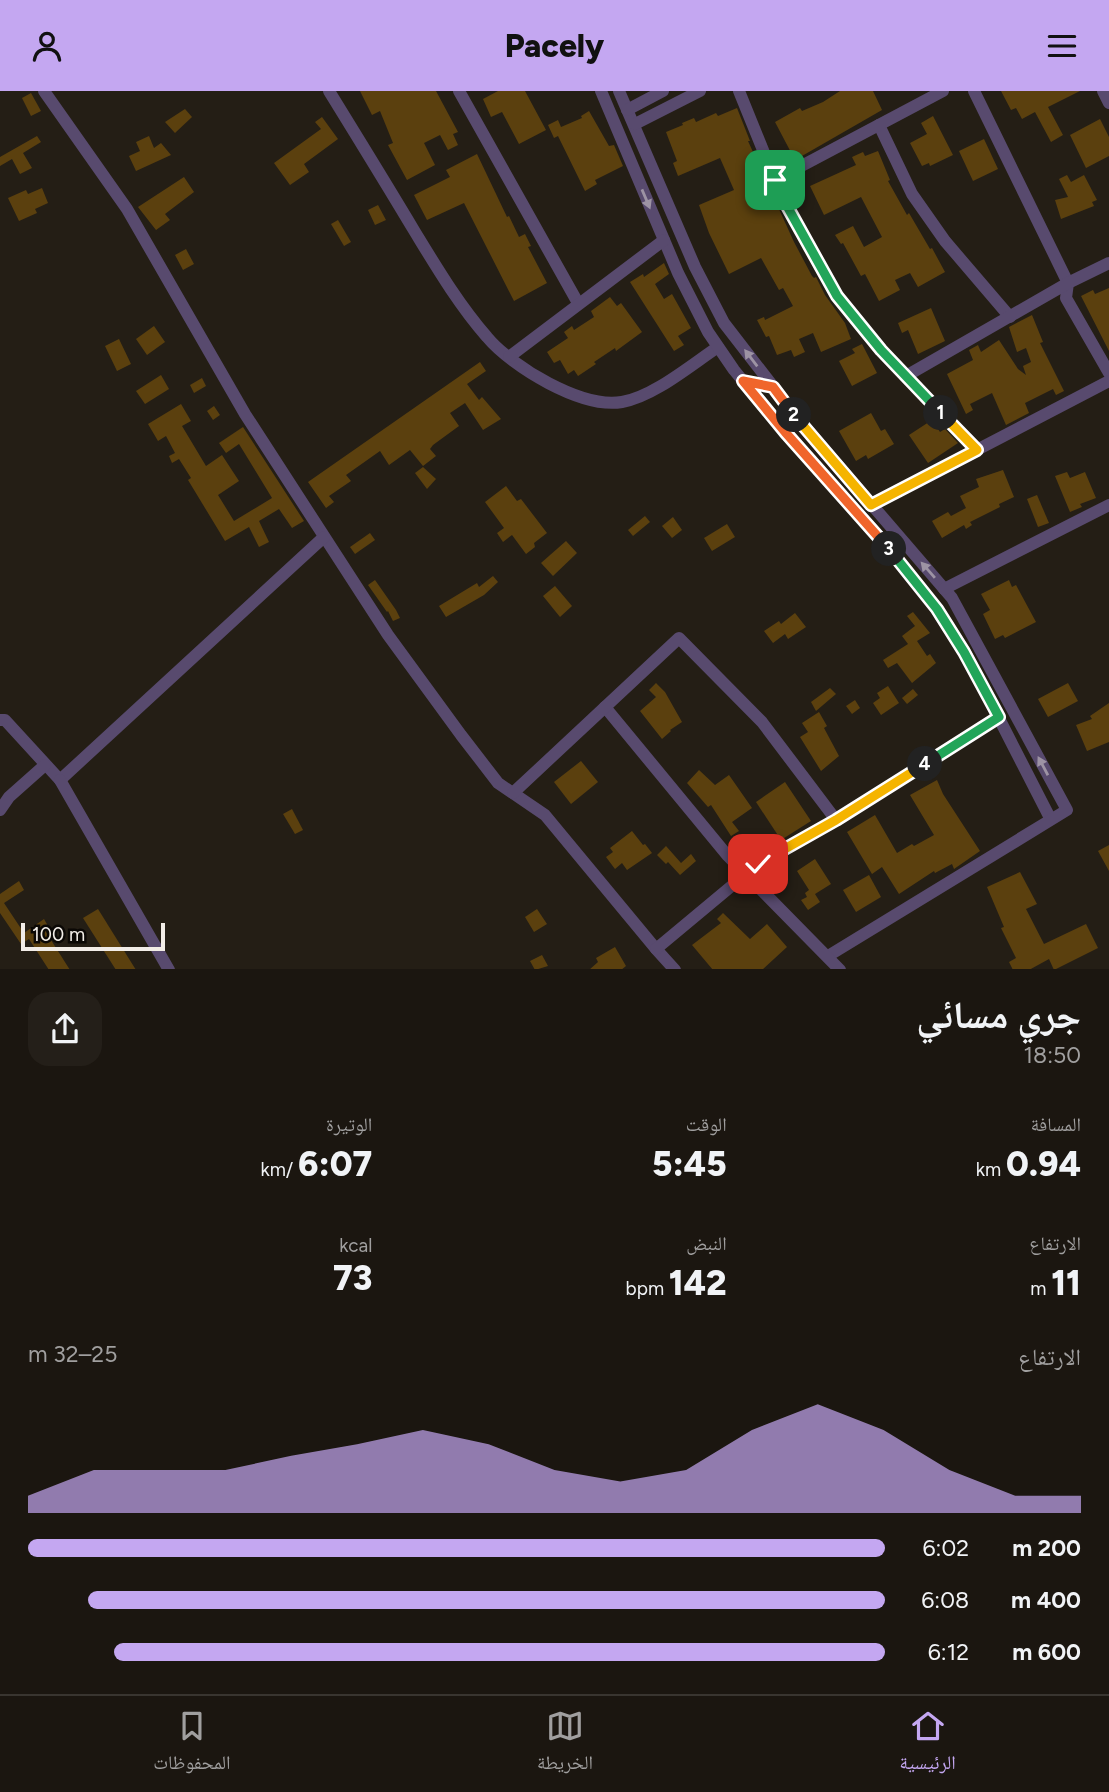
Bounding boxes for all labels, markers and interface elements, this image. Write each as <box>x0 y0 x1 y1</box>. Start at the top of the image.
icon: person <box>28 27 66 65</box>
text: Pacely <box>505 27 604 65</box>
icon: menu <box>1043 27 1081 65</box>
pin <box>745 150 805 210</box>
icon: arrive <box>756 161 794 199</box>
one-way arrow <box>641 189 652 210</box>
one-way arrow <box>743 350 758 368</box>
pin: 1 <box>923 395 958 431</box>
pin: 2 <box>776 397 812 433</box>
text: 1 <box>936 401 945 424</box>
text: 2 <box>788 403 799 426</box>
pin: 3 <box>872 531 906 567</box>
text: 3 <box>883 537 894 560</box>
one-way arrow <box>921 562 936 579</box>
pin: 4 <box>908 747 942 781</box>
text: 4 <box>918 752 931 775</box>
one-way arrow <box>1037 756 1049 776</box>
pin <box>728 834 788 894</box>
icon: check <box>739 845 777 883</box>
scale bar <box>21 921 164 952</box>
text: 100 m <box>32 923 85 946</box>
button: share <box>28 992 102 1066</box>
text: جري مسائي <box>916 992 1081 1038</box>
text: 18:50 <box>1024 1041 1081 1069</box>
text: الوتيرة <box>326 1113 372 1136</box>
text: الوقت <box>686 1113 727 1136</box>
text: المسافة <box>1031 1113 1081 1136</box>
text: 6:07 <box>298 1143 372 1185</box>
text: 5:45 <box>652 1143 727 1185</box>
text: 0.94 <box>1006 1143 1081 1185</box>
text: /km <box>260 1158 298 1181</box>
text: km <box>976 1158 1006 1181</box>
text: النبض <box>686 1232 727 1255</box>
text: الارتفاع <box>1029 1232 1081 1255</box>
text: kcal <box>339 1234 372 1257</box>
text: 73 <box>333 1257 372 1299</box>
text: 142 <box>669 1262 727 1304</box>
text: 11 <box>1051 1262 1081 1304</box>
text: bpm <box>626 1277 669 1300</box>
text: m <box>1030 1277 1051 1300</box>
text: 25–32 m <box>28 1340 117 1368</box>
text: الارتفاع <box>1018 1343 1081 1371</box>
text: 6:02 <box>923 1534 969 1562</box>
text: 200 m <box>1012 1534 1081 1562</box>
text: 6:08 <box>921 1586 969 1614</box>
text: 400 m <box>1011 1586 1081 1614</box>
text: 6:12 <box>928 1638 969 1666</box>
text: 600 m <box>1012 1638 1081 1666</box>
tab: المحفوظات <box>153 1707 231 1781</box>
tab: الخريطة <box>537 1707 593 1781</box>
tab: الرئيسية <box>899 1707 956 1781</box>

